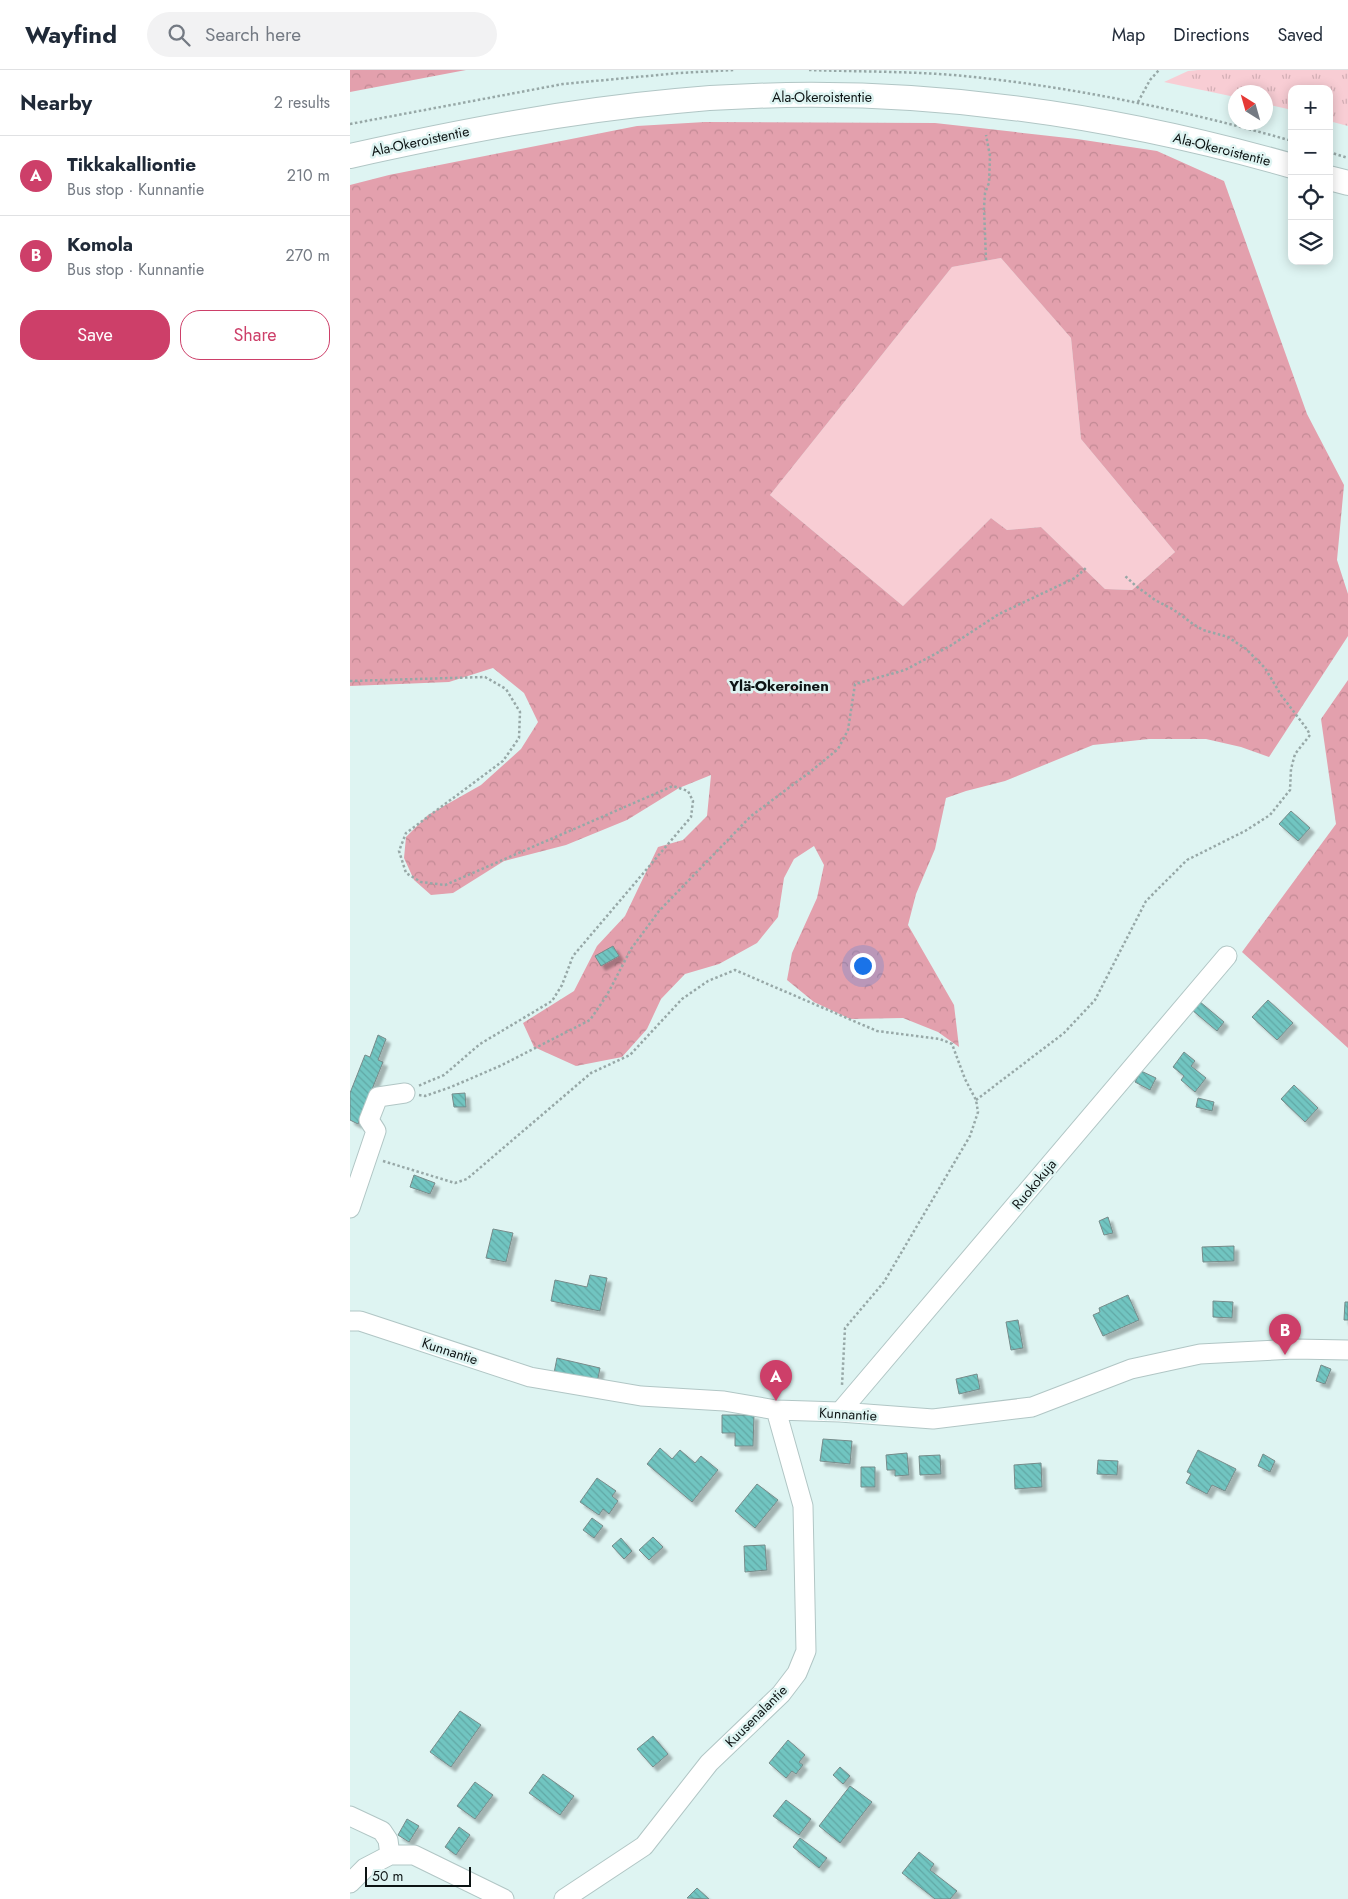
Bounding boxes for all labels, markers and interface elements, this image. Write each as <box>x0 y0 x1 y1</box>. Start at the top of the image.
search box <box>147 12 497 57</box>
text: Wayfind <box>25 17 117 52</box>
icon: search <box>165 21 193 49</box>
text: Search here <box>205 21 301 48</box>
text: Map <box>1112 22 1145 48</box>
text: Directions <box>1173 22 1249 48</box>
text: Saved <box>1277 22 1323 48</box>
north arrow <box>1228 85 1273 130</box>
map controls <box>1288 85 1333 265</box>
button: + <box>1288 85 1333 130</box>
street label: Ala-Okeroistentie <box>772 87 872 107</box>
text: Nearby <box>20 88 92 118</box>
text: 2 results <box>274 91 330 114</box>
street label: Ala-Okeroistentie <box>369 121 471 161</box>
street label: Ala-Okeroistentie <box>1171 127 1273 171</box>
button: − <box>1288 130 1333 175</box>
text: Tikkakalliontie <box>67 151 196 178</box>
text: A <box>30 164 42 187</box>
text: 210 m <box>287 164 330 187</box>
button: locate <box>1288 175 1333 220</box>
text: Bus stop · Kunnantie <box>67 178 204 201</box>
button: layers <box>1288 220 1333 265</box>
text: Komola <box>67 231 133 258</box>
text: B <box>31 244 41 267</box>
text: 270 m <box>286 244 330 267</box>
text: Bus stop · Kunnantie <box>67 258 204 281</box>
button: Save <box>20 310 170 360</box>
button: Share <box>180 310 330 360</box>
district label: Ylä-Okeroinen <box>728 675 829 697</box>
your location <box>850 953 876 979</box>
street label: Ruokokuja <box>1007 1155 1061 1213</box>
pin: B <box>1269 1314 1301 1355</box>
street label: Kunnantie <box>419 1333 481 1369</box>
pin: A <box>760 1360 792 1401</box>
street label: Kunnantie <box>819 1403 877 1425</box>
street label: Kuusenalantie <box>720 1680 792 1752</box>
scale bar <box>365 1864 471 1887</box>
text: 50 m <box>372 1866 403 1886</box>

